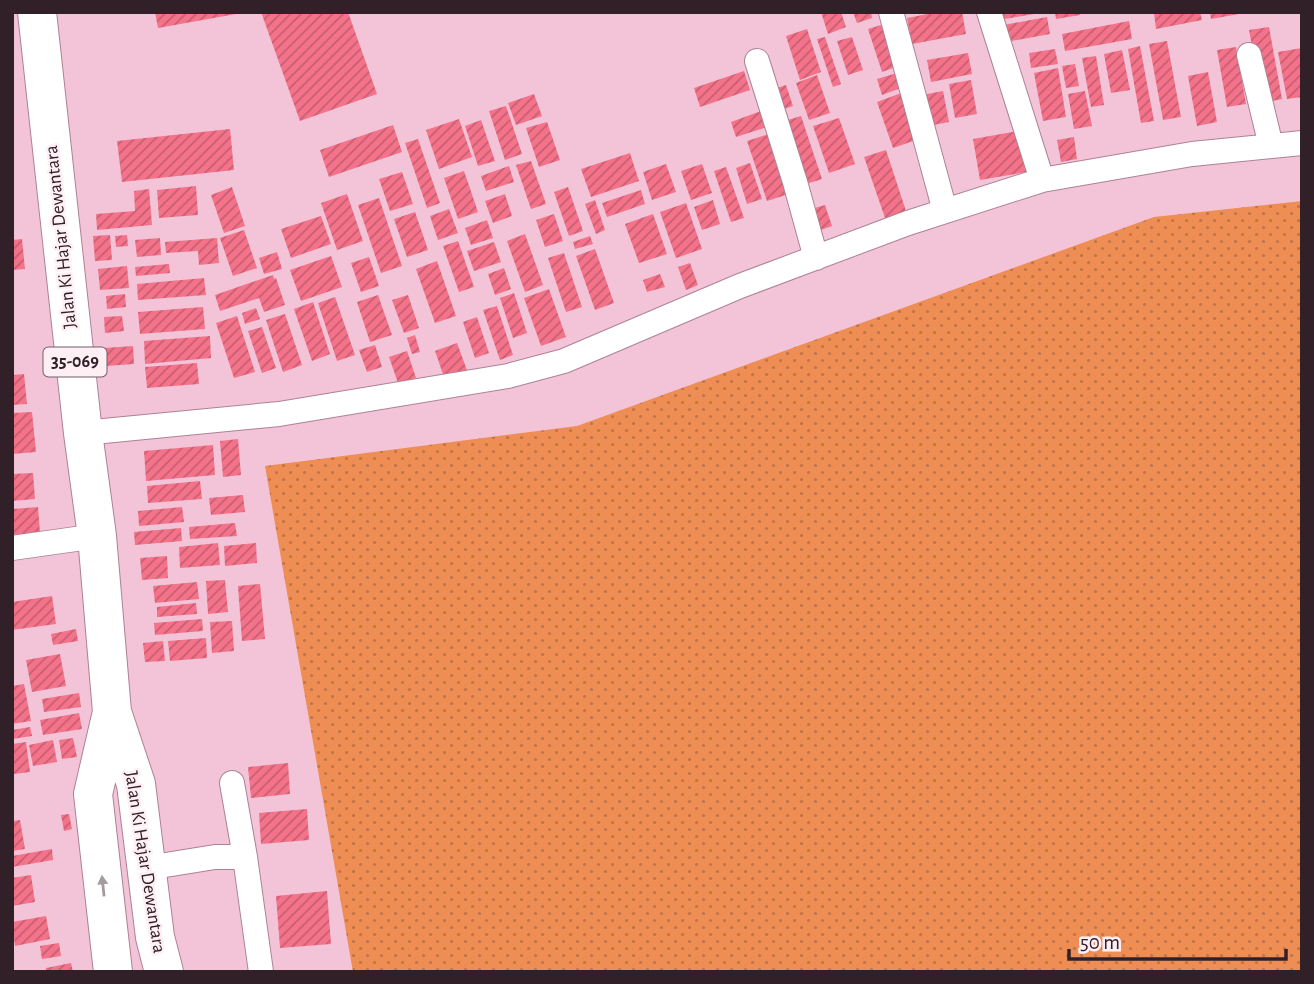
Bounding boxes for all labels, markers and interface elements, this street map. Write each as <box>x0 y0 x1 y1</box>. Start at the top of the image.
street label: Jalan Ki Hajar Dewantara <box>42 144 80 330</box>
road number: 35-069 <box>43 348 106 376</box>
street label: Jalan Ki Hajar Dewantara <box>121 770 169 955</box>
one-way arrow <box>97 875 108 897</box>
scale bar <box>1069 918 1286 962</box>
text: 50 m <box>1080 932 1120 953</box>

